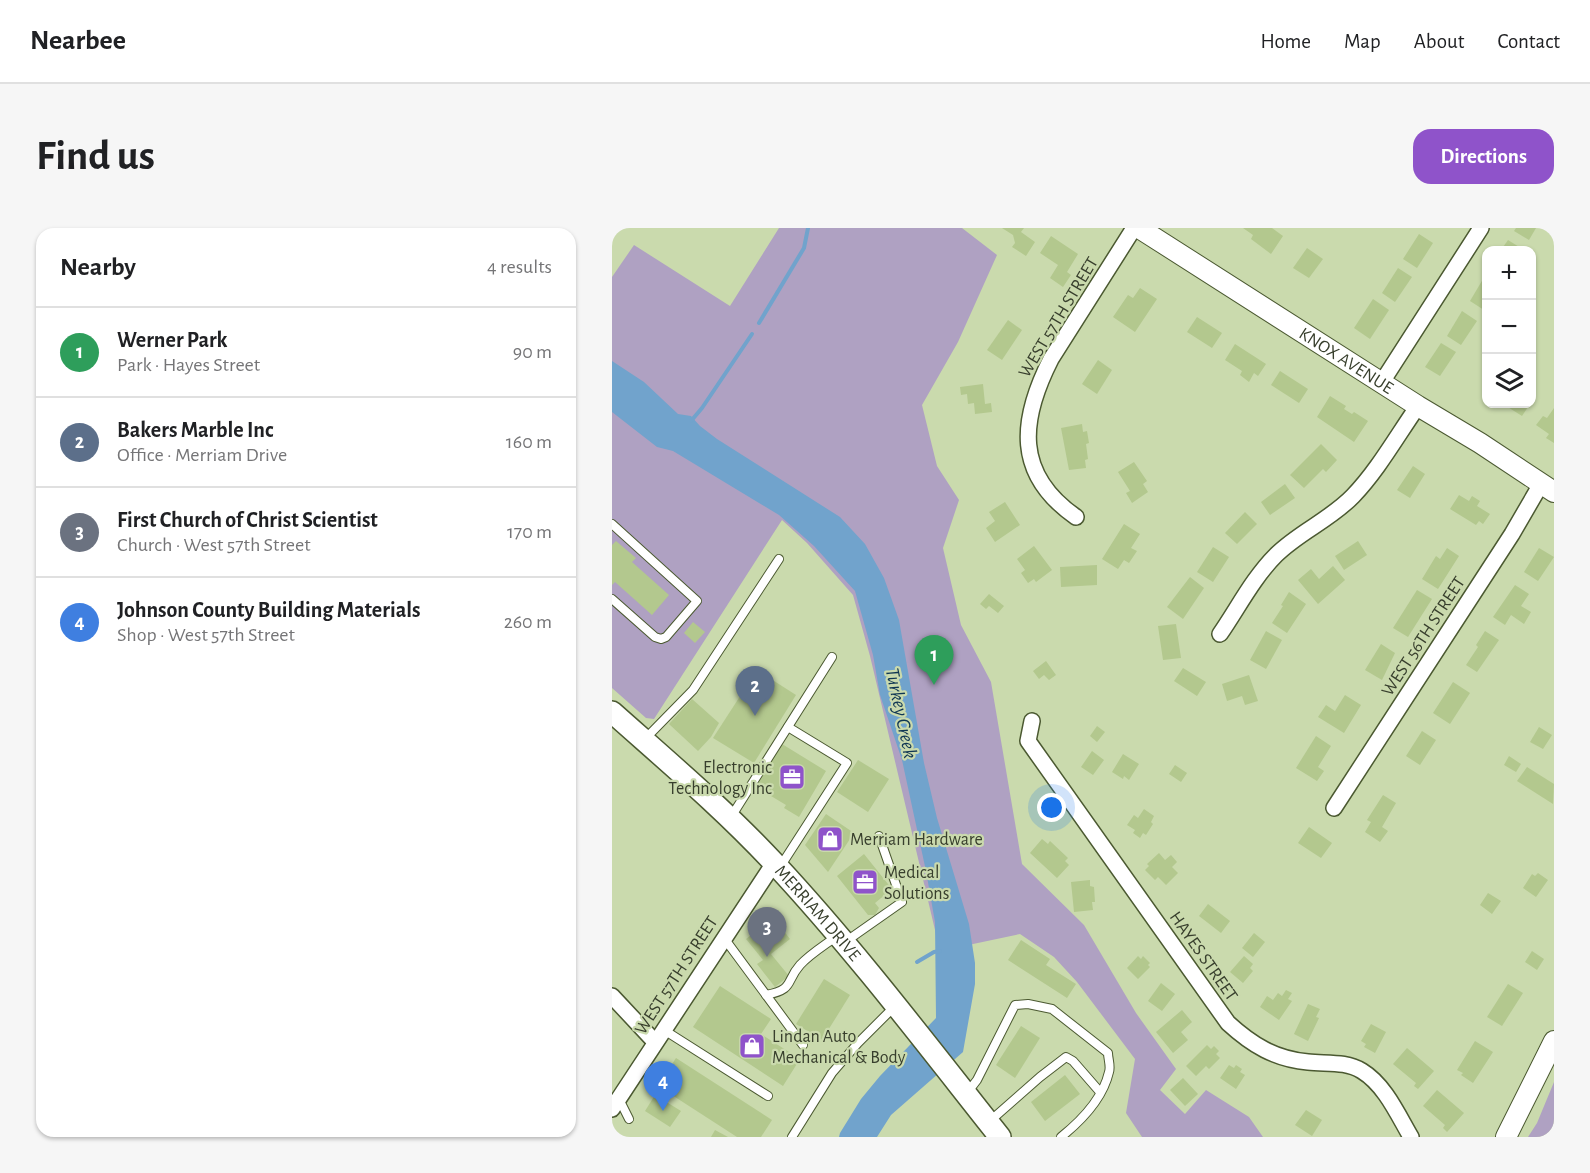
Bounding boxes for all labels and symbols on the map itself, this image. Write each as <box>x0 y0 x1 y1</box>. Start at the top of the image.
street label: WEST 57TH STREET <box>1016 254 1102 381</box>
street label: KNOX AVENUE <box>1296 325 1396 398</box>
street label: WEST 56TH STREET <box>1379 574 1469 699</box>
pin: 1 <box>914 636 954 685</box>
pin: 2 <box>736 666 774 716</box>
water label: Turkey Creek <box>882 666 920 760</box>
place label: Electronic Technology Inc <box>668 759 772 798</box>
office icon: Electronic Technology Inc <box>777 762 807 792</box>
your location <box>1037 793 1066 822</box>
shop icon: Merriam Hardware <box>815 824 845 854</box>
place label: Merriam Hardware <box>850 831 983 849</box>
street label: MERRIAM DRIVE <box>771 862 864 965</box>
place label: Medical Solutions <box>884 864 949 903</box>
office icon: Medical Solutions <box>850 867 880 897</box>
pin: 3 <box>748 908 786 957</box>
street label: HAYES STREET <box>1166 909 1241 1005</box>
street label: WEST 57TH STREET <box>632 913 722 1038</box>
place label: Lindan Auto Mechanical & Body <box>772 1028 906 1067</box>
shop icon: Lindan Auto Mechanical & Body <box>737 1031 767 1061</box>
pin: 4 <box>644 1062 682 1111</box>

